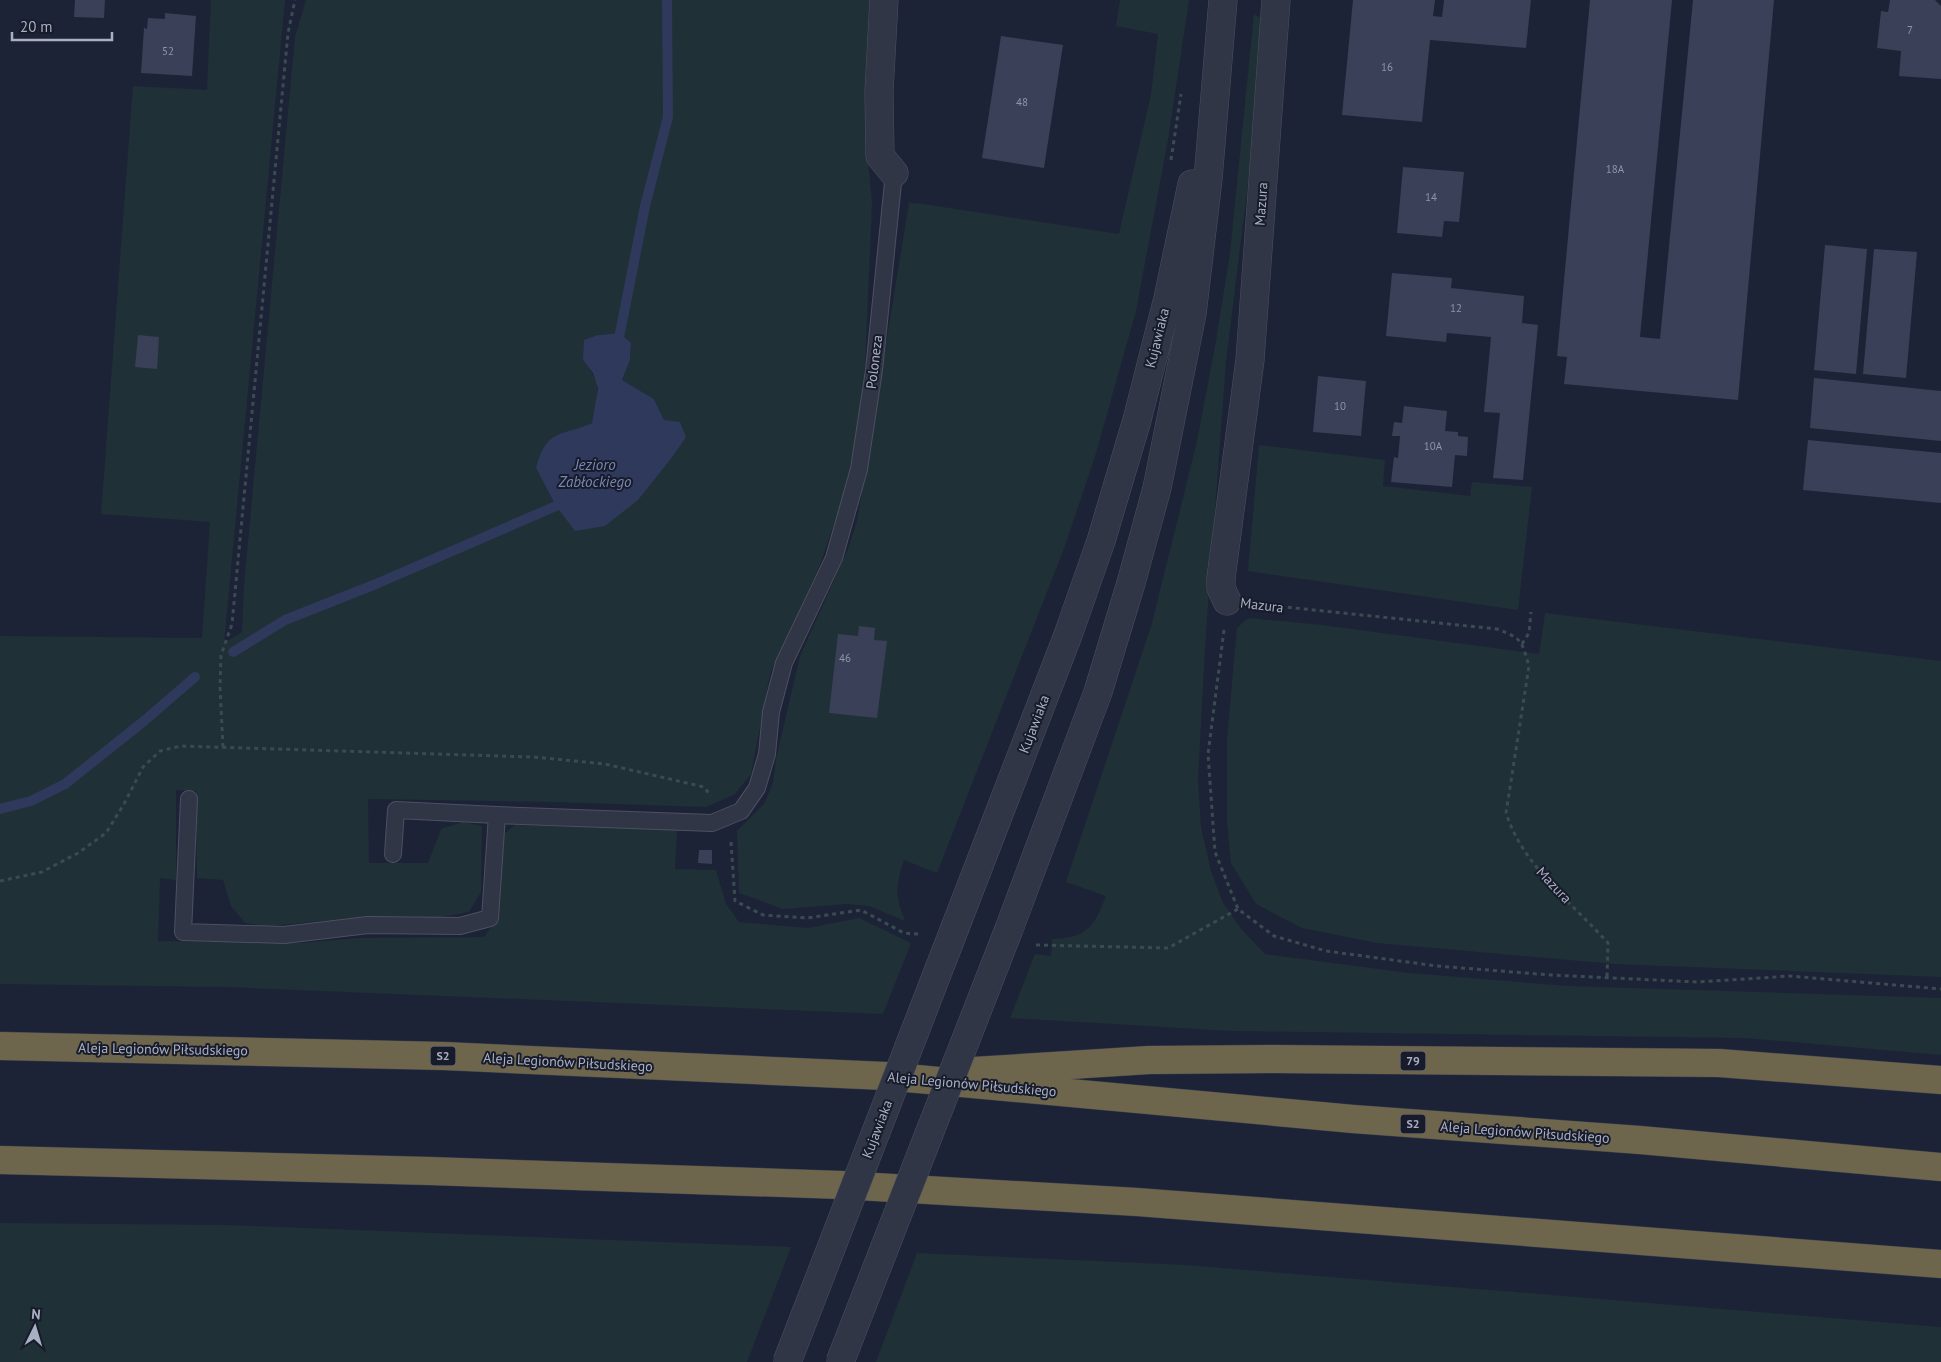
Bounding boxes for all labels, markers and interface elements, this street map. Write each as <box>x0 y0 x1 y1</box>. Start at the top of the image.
scale bar <box>12 10 112 42</box>
text: 20 m <box>20 17 53 36</box>
house number: 7 <box>1907 23 1913 37</box>
house number: 52 <box>162 44 174 58</box>
house number: 16 <box>1381 60 1393 74</box>
house number: 48 <box>1016 95 1028 109</box>
house number: 18A <box>1606 162 1625 176</box>
street label: Mazura <box>1251 182 1271 226</box>
house number: 14 <box>1425 190 1437 204</box>
house number: 12 <box>1450 301 1462 315</box>
street label: Kujawiaka <box>1141 306 1173 370</box>
street label: Poloneza <box>862 334 886 390</box>
house number: 10 <box>1334 399 1346 413</box>
house number: 10A <box>1424 439 1443 453</box>
water label: Jezioro Zabłockiego <box>557 455 632 491</box>
street label: Mazura <box>1239 593 1285 617</box>
house number: 46 <box>839 651 851 665</box>
street label: Kujawiaka <box>1015 692 1053 756</box>
street label: Mazura <box>1533 863 1575 907</box>
street label: Aleja Legionów Piłsudskiego <box>78 1039 248 1059</box>
road number: S2 <box>430 1046 456 1066</box>
street label: Aleja Legionów Piłsudskiego <box>483 1049 653 1075</box>
road number: 79 <box>1400 1052 1426 1070</box>
street label: Aleja Legionów Piłsudskiego <box>887 1068 1057 1100</box>
street label: Kujawiaka <box>858 1097 896 1161</box>
road number: S2 <box>1400 1114 1426 1134</box>
street label: Aleja Legionów Piłsudskiego <box>1440 1117 1610 1147</box>
north arrow <box>10 1302 60 1352</box>
text: N <box>31 1305 42 1323</box>

